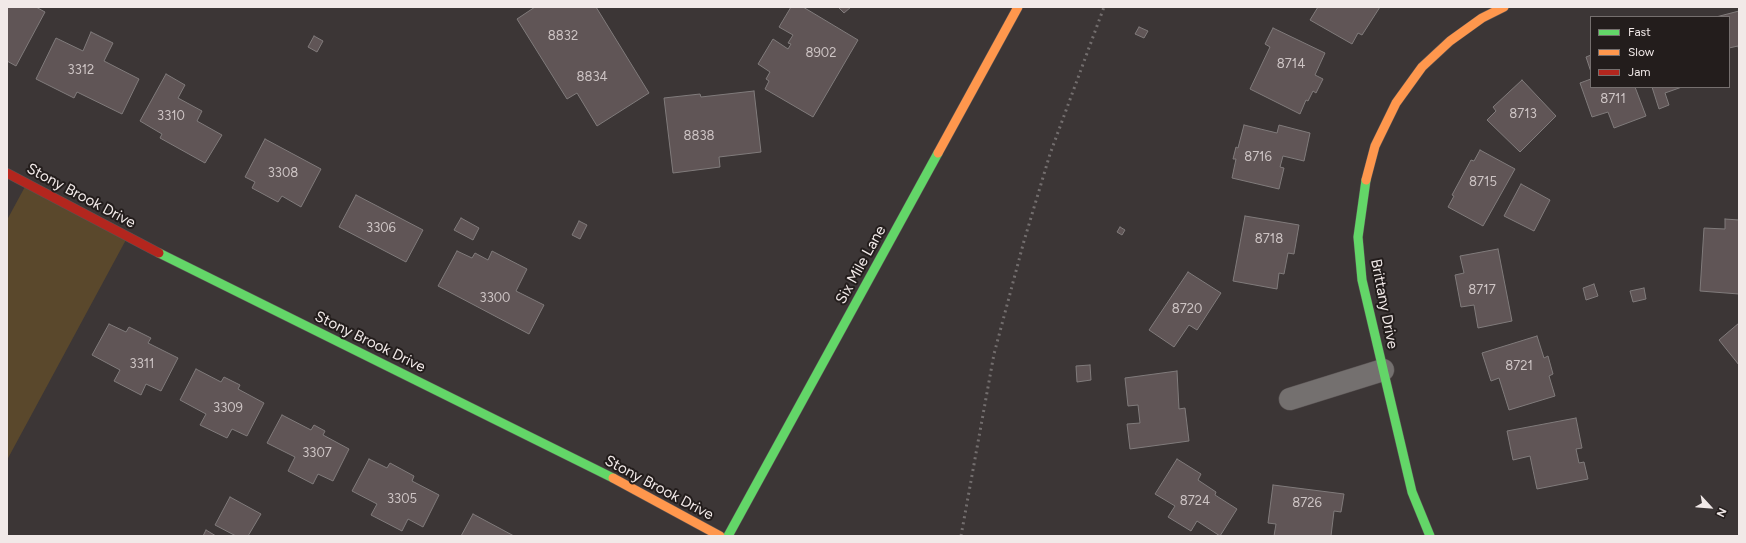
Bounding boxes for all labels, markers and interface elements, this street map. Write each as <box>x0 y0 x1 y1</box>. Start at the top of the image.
legend <box>1590 16 1730 88</box>
text: Fast <box>1628 25 1651 39</box>
house number: 8832 <box>548 28 578 44</box>
house number: 8902 <box>806 45 836 61</box>
text: Slow <box>1628 45 1654 59</box>
house number: 8714 <box>1277 56 1305 72</box>
house number: 3312 <box>68 62 94 78</box>
text: Jam <box>1628 65 1651 79</box>
house number: 8834 <box>576 69 608 85</box>
house number: 8711 <box>1600 91 1626 107</box>
house number: 8713 <box>1509 106 1537 122</box>
house number: 3310 <box>157 108 185 124</box>
house number: 8838 <box>683 128 715 144</box>
house number: 8716 <box>1244 149 1272 165</box>
street label: Stony Brook Drive <box>23 160 139 232</box>
house number: 3308 <box>268 165 298 181</box>
house number: 8715 <box>1469 174 1497 190</box>
house number: 3306 <box>366 220 396 236</box>
street label: Six Mile Lane <box>832 223 890 307</box>
house number: 8718 <box>1255 231 1283 247</box>
street label: Brittany Drive <box>1366 258 1402 350</box>
house number: 8717 <box>1468 282 1496 298</box>
house number: 3300 <box>480 290 510 306</box>
house number: 8720 <box>1172 301 1202 317</box>
street label: Stony Brook Drive <box>312 307 428 377</box>
house number: 3311 <box>130 356 154 372</box>
house number: 8721 <box>1505 358 1533 374</box>
house number: 3309 <box>213 400 243 416</box>
house number: 3307 <box>302 445 332 461</box>
street label: Stony Brook Drive <box>601 452 717 524</box>
north arrow <box>1690 487 1730 527</box>
house number: 3305 <box>387 491 417 507</box>
house number: 8724 <box>1180 493 1210 509</box>
house number: 8726 <box>1292 495 1322 511</box>
text: N <box>1714 506 1729 519</box>

